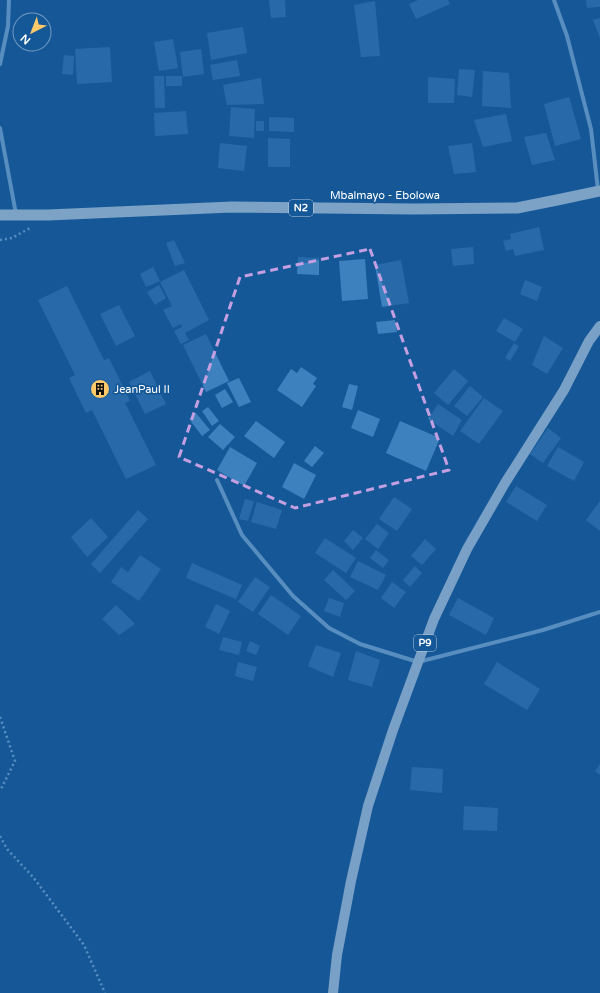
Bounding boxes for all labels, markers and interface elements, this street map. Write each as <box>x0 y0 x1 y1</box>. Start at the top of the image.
north arrow <box>12 12 52 52</box>
text: N <box>18 31 33 47</box>
street label: Mbalmayo - Ebolowa <box>330 189 440 202</box>
road number: N2 <box>289 200 313 216</box>
building icon: JeanPaul II <box>89 378 111 400</box>
place label: JeanPaul II <box>114 383 170 396</box>
road number: P9 <box>414 635 436 651</box>

